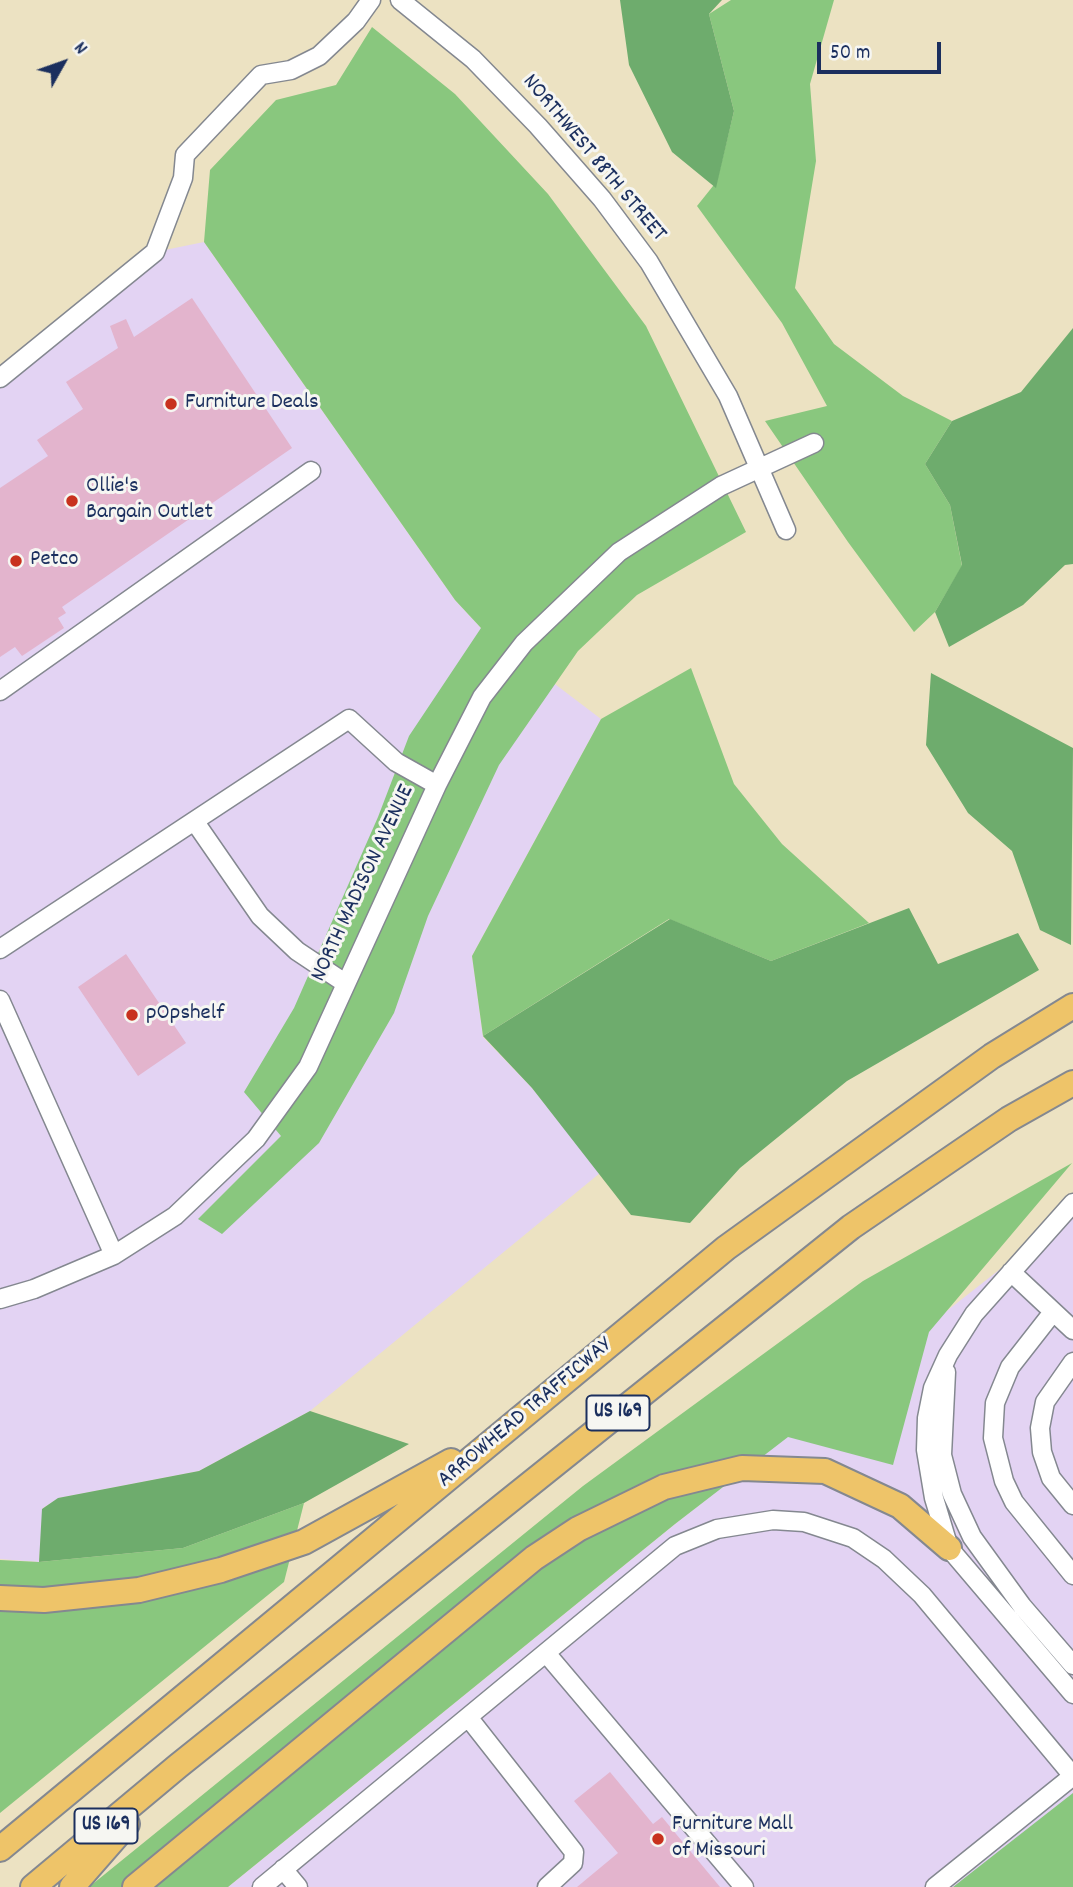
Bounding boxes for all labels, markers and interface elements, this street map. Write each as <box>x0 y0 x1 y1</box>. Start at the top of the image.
north arrow <box>28 28 98 98</box>
scale bar <box>821 28 945 72</box>
text: N <box>66 37 93 61</box>
text: 50 m <box>830 39 870 69</box>
street label: NORTHWEST 88TH STREET <box>515 70 671 248</box>
place label: Furniture Deals <box>185 390 319 418</box>
marker: Furniture Deals <box>163 396 179 412</box>
place label: Ollie's Bargain Outlet <box>86 474 213 528</box>
marker: Ollie's Bargain Outlet <box>64 493 80 509</box>
place label: Petco <box>30 547 79 575</box>
marker: Petco <box>8 553 24 569</box>
street label: NORTH MADISON AVENUE <box>306 781 422 987</box>
place label: pOpshelf <box>146 1001 224 1029</box>
marker: pOpshelf <box>124 1007 140 1023</box>
street label: ARROWHEAD TRAFFICWAY <box>433 1333 619 1495</box>
road number: US 169 <box>586 1396 650 1430</box>
road number: US 169 <box>74 1808 138 1843</box>
place label: Furniture Mall of Missouri <box>672 1812 793 1866</box>
marker: Furniture Mall of Missouri <box>650 1831 666 1847</box>

